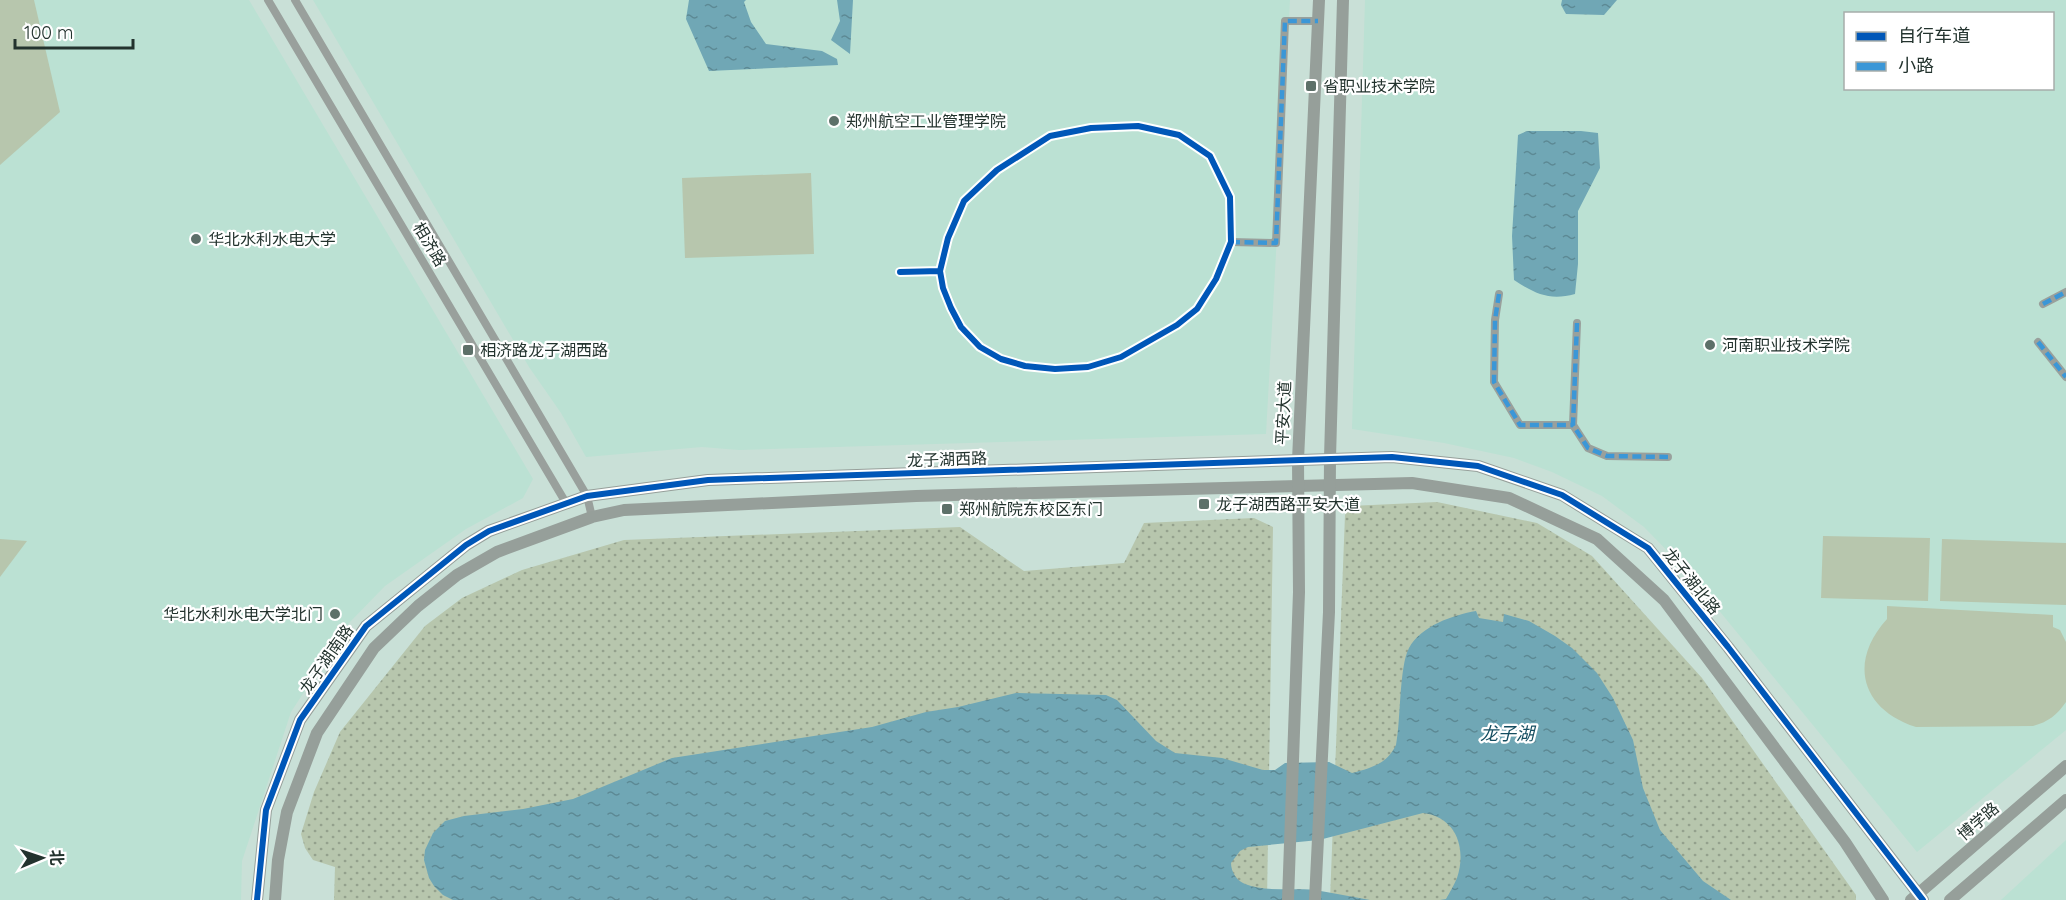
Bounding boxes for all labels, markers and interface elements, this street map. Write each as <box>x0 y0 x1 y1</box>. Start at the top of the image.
scale bar <box>15 12 134 50</box>
legend <box>1844 12 2054 90</box>
text: 100 m <box>24 21 73 44</box>
text: 自行车道 <box>1898 24 1970 47</box>
text: 小路 <box>1898 54 1934 77</box>
place label: 省职业技术学院 <box>1323 76 1435 96</box>
marker: 省职业技术学院 <box>1304 79 1318 93</box>
place label: 郑州航空工业管理学院 <box>846 111 1006 131</box>
marker: 郑州航空工业管理学院 <box>827 114 841 128</box>
street label: 相济路 <box>409 218 451 270</box>
place label: 华北水利水电大学 <box>208 229 336 249</box>
marker: 华北水利水电大学 <box>189 232 203 246</box>
place label: 河南职业技术学院 <box>1722 335 1850 355</box>
marker: 河南职业技术学院 <box>1703 338 1717 352</box>
place label: 相济路龙子湖西路 <box>480 340 608 360</box>
marker: 相济路龙子湖西路 <box>461 343 475 357</box>
street label: 平安大道 <box>1271 381 1295 445</box>
street label: 龙子湖西路 <box>907 448 987 470</box>
place label: 龙子湖西路平安大道 <box>1216 494 1360 514</box>
marker: 龙子湖西路平安大道 <box>1197 497 1211 511</box>
place label: 郑州航院东校区东门 <box>959 499 1103 519</box>
marker: 郑州航院东校区东门 <box>940 502 954 516</box>
street label: 龙子湖北路 <box>1659 544 1725 618</box>
place label: 华北水利水电大学北门 <box>163 604 323 624</box>
marker: 华北水利水电大学北门 <box>328 607 342 621</box>
street label: 龙子湖南路 <box>295 620 357 698</box>
water label: 龙子湖 <box>1480 722 1537 745</box>
street label: 博学路 <box>1953 798 2003 844</box>
north arrow <box>12 828 72 888</box>
text: 北 <box>47 849 67 866</box>

